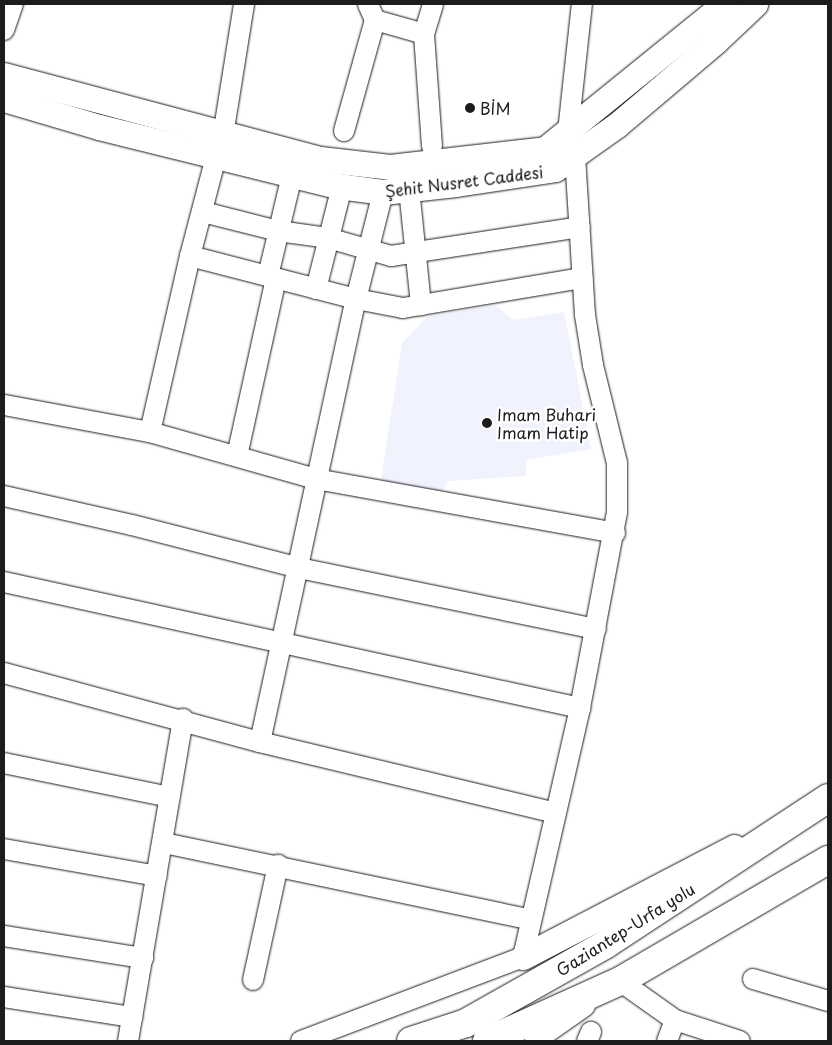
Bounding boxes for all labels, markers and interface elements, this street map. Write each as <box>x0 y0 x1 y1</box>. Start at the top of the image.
place label: BİM <box>480 98 511 118</box>
marker: BİM <box>464 102 476 114</box>
street label: Şehit Nusret Caddesi <box>383 162 545 200</box>
place label: Imam Buhari Imam Hatip <box>497 404 596 442</box>
marker: Imam Buhari Imam Hatip <box>481 417 493 429</box>
street label: Gaziantep-Urfa yolu <box>552 878 698 980</box>

